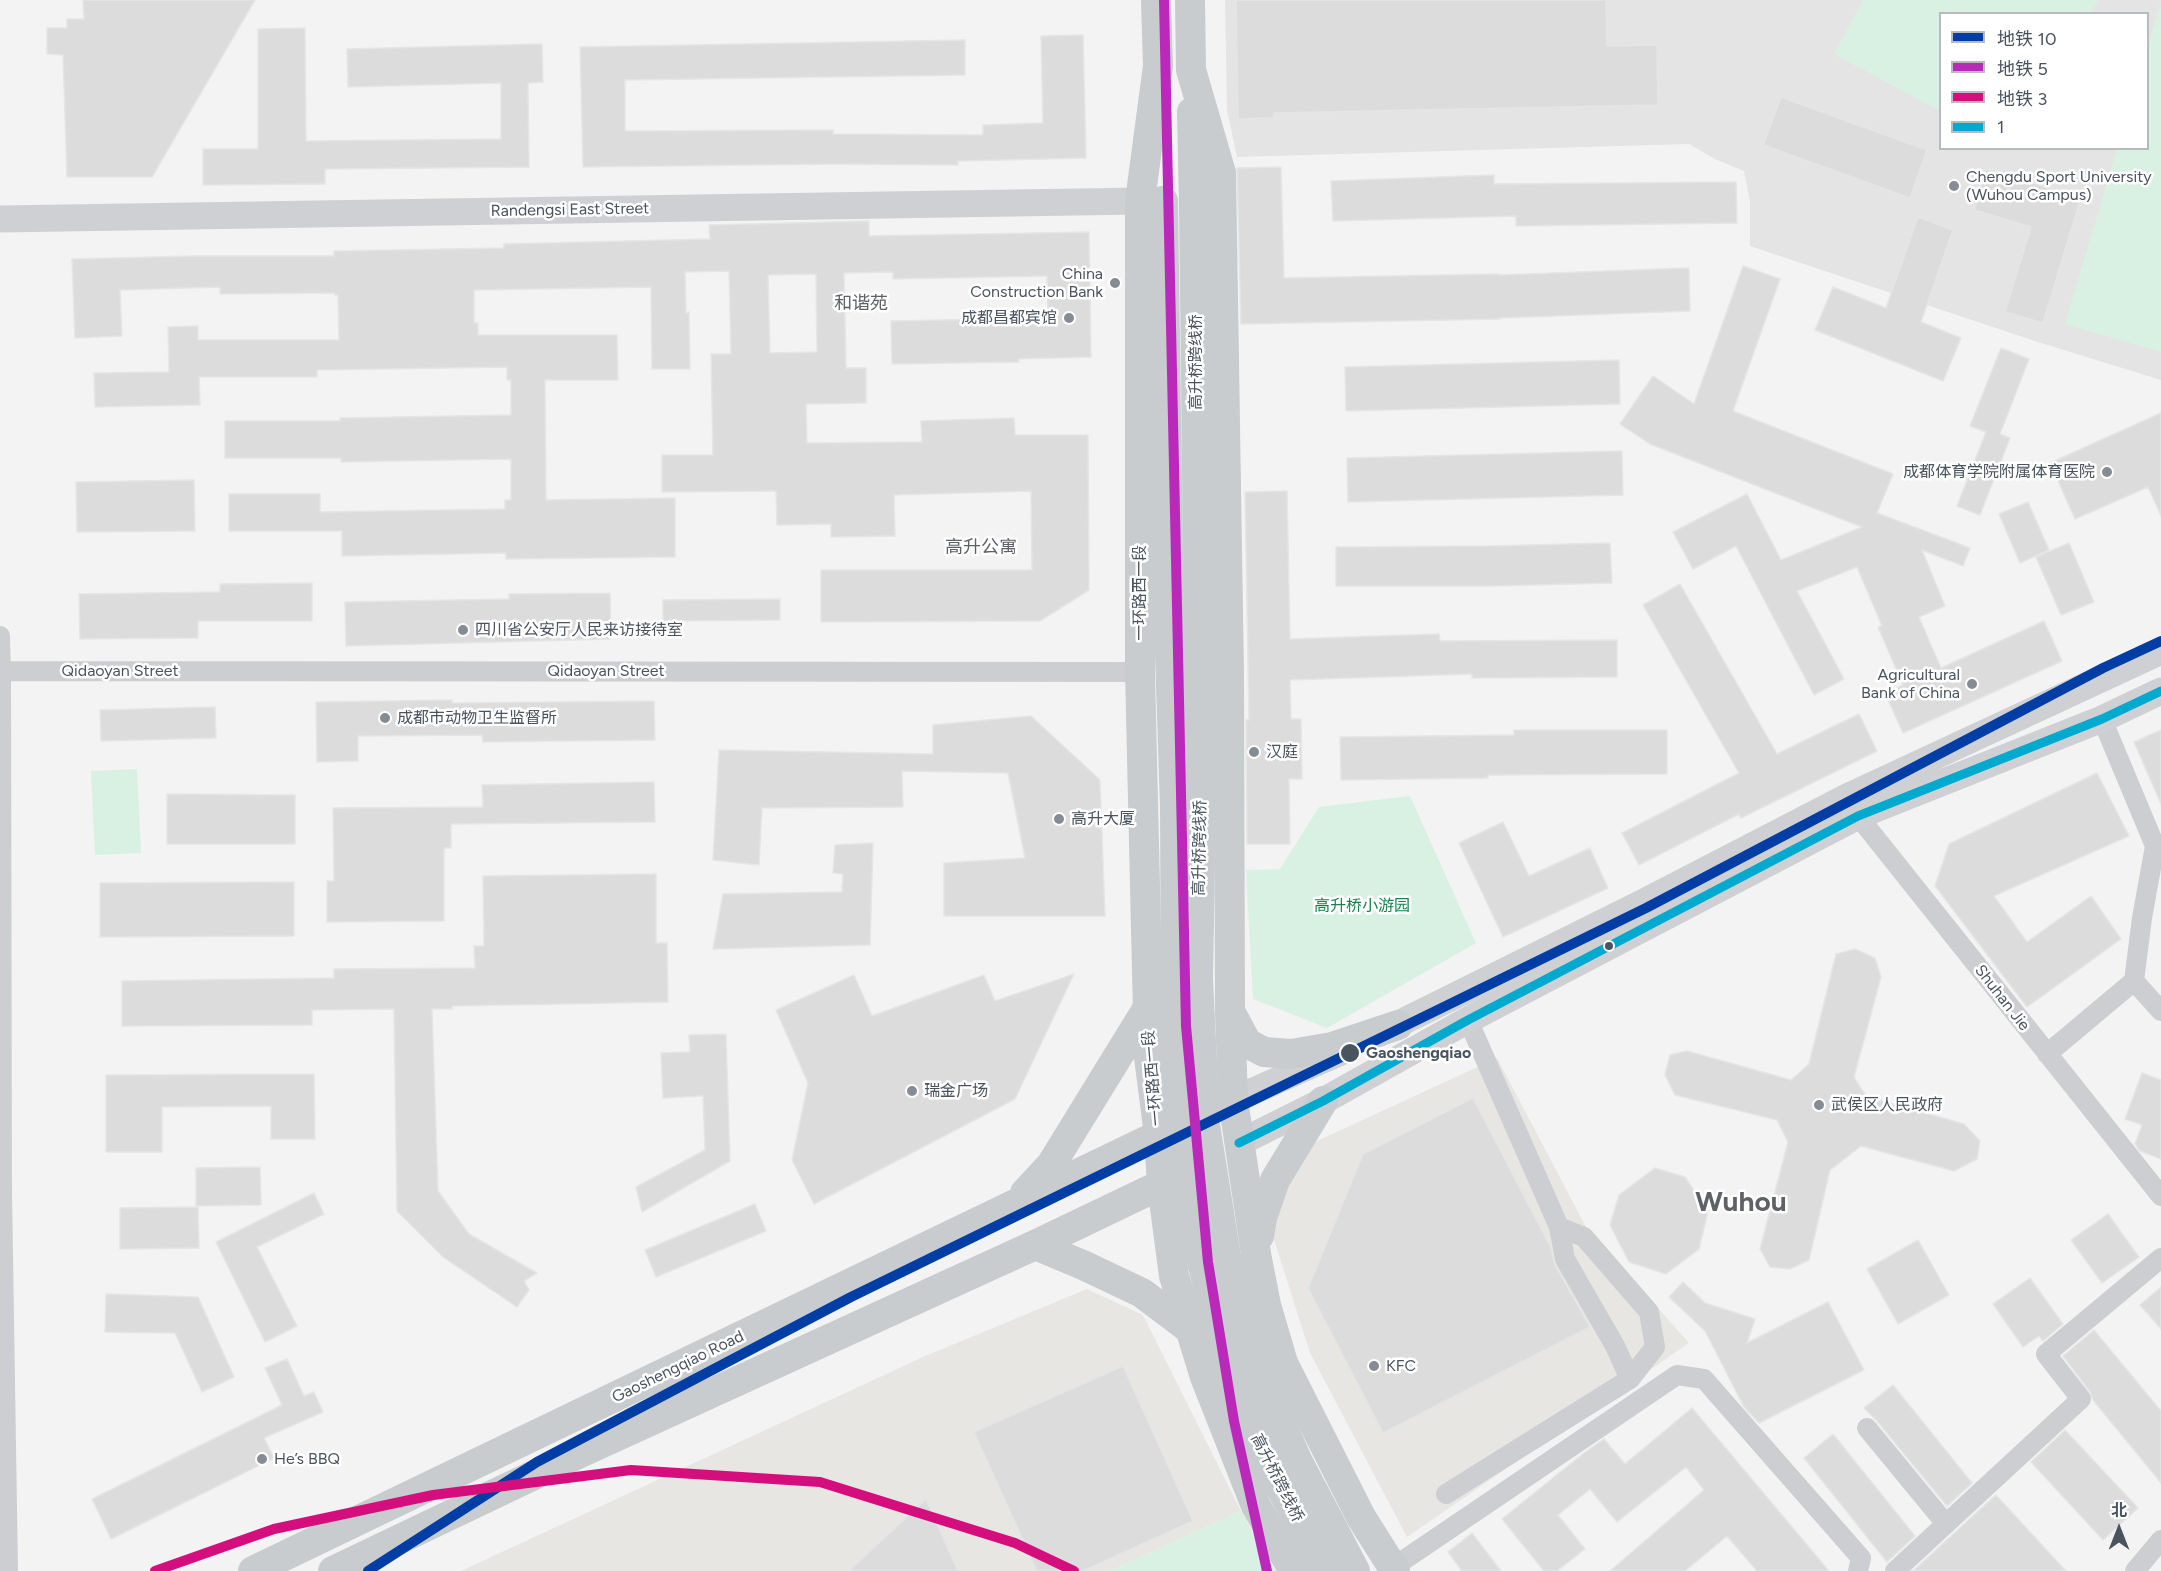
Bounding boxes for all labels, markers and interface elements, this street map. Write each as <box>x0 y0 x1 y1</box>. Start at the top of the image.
legend <box>1939 12 2149 150</box>
text: 地铁 10 <box>1997 28 2056 50</box>
text: 地铁 5 <box>1997 58 2048 80</box>
text: 地铁 3 <box>1997 88 2047 110</box>
text: 1 <box>1997 116 2004 138</box>
place label: Chengdu Sport University (Wuhou Campus) <box>1966 167 2152 205</box>
marker: Chengdu Sport University (Wuhou Campus) <box>1947 179 1961 193</box>
street label: Randengsi East Street <box>491 199 649 221</box>
place label: China Construction Bank <box>970 264 1103 302</box>
marker: China Construction Bank <box>1108 276 1122 290</box>
district label: 和谐苑 <box>834 293 888 315</box>
place label: 成都昌都宾馆 <box>961 308 1057 328</box>
marker: 成都昌都宾馆 <box>1062 311 1076 325</box>
street label: 高升桥跨线桥 <box>1186 314 1206 410</box>
place label: 成都体育学院附属体育医院 <box>1903 462 2095 482</box>
marker: 成都体育学院附属体育医院 <box>2100 465 2114 479</box>
district label: 高升公寓 <box>945 537 1017 559</box>
street label: 一环路西一段 <box>1130 545 1150 641</box>
place label: 四川省公安厅人民来访接待室 <box>475 620 683 640</box>
marker: 四川省公安厅人民来访接待室 <box>456 623 470 637</box>
street label: Qidaoyan Street <box>62 661 178 681</box>
street label: Qidaoyan Street <box>548 661 664 681</box>
place label: Agricultural Bank of China <box>1861 665 1960 703</box>
marker: Agricultural Bank of China <box>1965 677 1979 691</box>
place label: 成都市动物卫生监督所 <box>397 708 557 728</box>
marker: 成都市动物卫生监督所 <box>378 711 392 725</box>
place label: 汉庭 <box>1266 742 1298 762</box>
marker: 汉庭 <box>1247 745 1261 759</box>
street label: 高升桥跨线桥 <box>1190 800 1210 896</box>
place label: 高升大厦 <box>1071 809 1135 829</box>
marker: 高升大厦 <box>1052 812 1066 826</box>
park label: 高升桥小游园 <box>1314 896 1410 916</box>
unlabelled marker <box>1603 940 1615 952</box>
street label: Shuhan Jie <box>1970 961 2034 1035</box>
street label: 一环路西一段 <box>1139 1029 1167 1127</box>
marker: Gaoshengqiao <box>1339 1042 1361 1064</box>
place label: Gaoshengqiao <box>1366 1043 1471 1063</box>
place label: 瑞金广场 <box>924 1081 988 1101</box>
marker: 瑞金广场 <box>905 1084 919 1098</box>
place label: 武侯区人民政府 <box>1831 1095 1943 1115</box>
marker: 武侯区人民政府 <box>1812 1098 1826 1112</box>
district label: Wuhou <box>1695 1186 1787 1220</box>
street label: Gaoshengqiao Road <box>609 1327 747 1407</box>
place label: KFC <box>1386 1356 1416 1376</box>
marker: KFC <box>1367 1359 1381 1373</box>
street label: 高升桥跨线桥 <box>1247 1431 1307 1525</box>
place label: He’s BBQ <box>274 1449 340 1469</box>
marker: He’s BBQ <box>255 1452 269 1466</box>
north arrow <box>2089 1499 2149 1559</box>
text: 北 <box>2111 1501 2127 1520</box>

